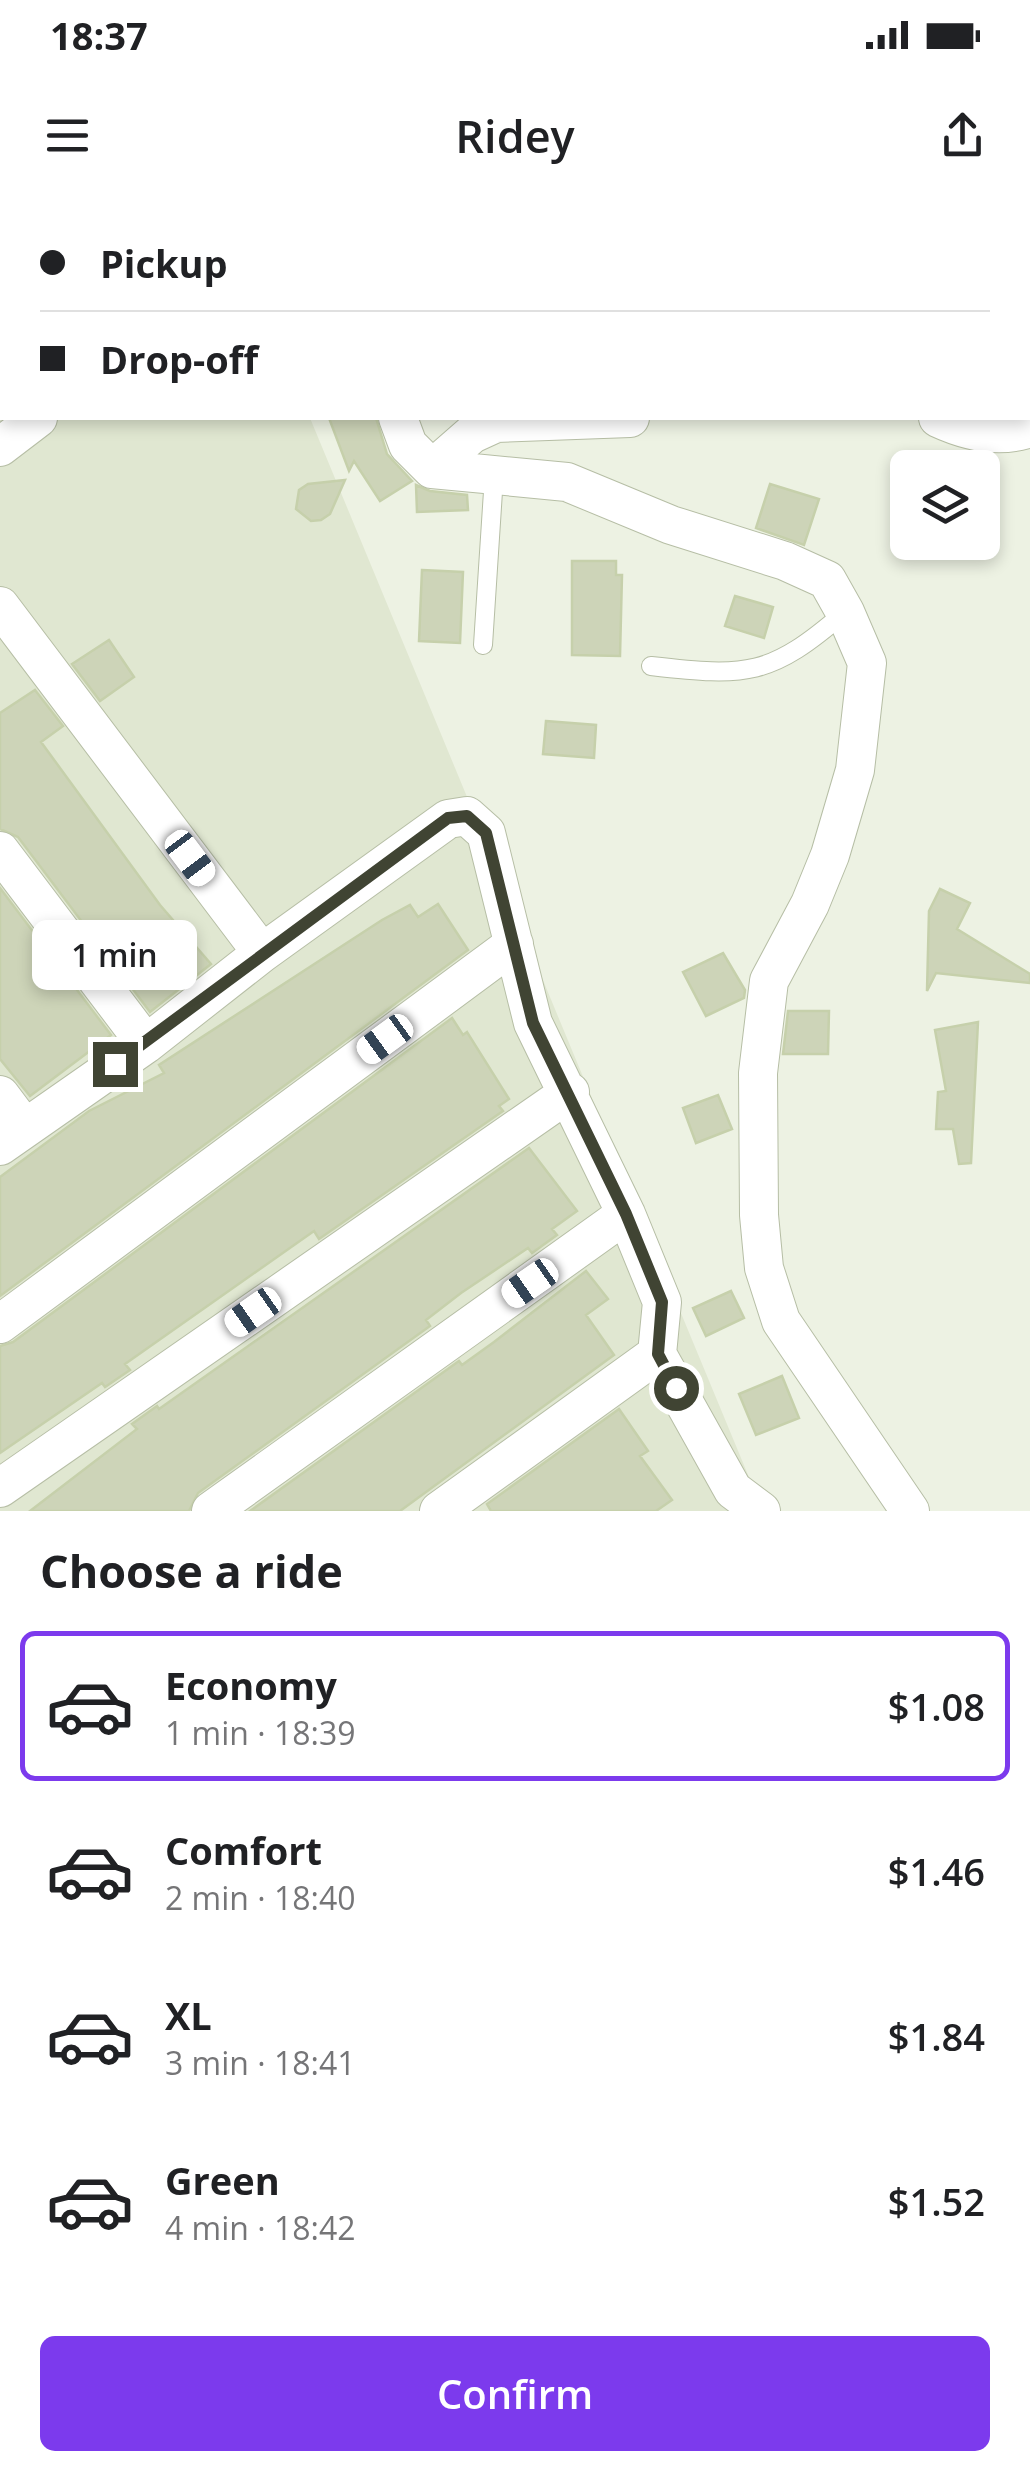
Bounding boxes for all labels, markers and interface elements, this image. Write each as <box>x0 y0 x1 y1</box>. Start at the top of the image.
text: 18:37 <box>50 9 148 61</box>
text: Ridey <box>455 105 575 166</box>
icon: menu <box>40 108 95 163</box>
icon: share <box>935 108 990 163</box>
text: Pickup <box>100 237 228 289</box>
text: Drop-off <box>100 333 258 385</box>
map controls <box>890 450 1000 560</box>
button: layers <box>890 450 1000 560</box>
car <box>160 825 220 891</box>
callout: 1 min <box>32 919 198 989</box>
text: 1 min <box>71 933 158 976</box>
car <box>352 1009 418 1069</box>
route end <box>93 1042 138 1087</box>
car <box>497 1254 563 1312</box>
car <box>220 1283 286 1341</box>
route start <box>654 1366 699 1411</box>
text: Choose a ride <box>40 1540 343 1601</box>
text: Economy <box>165 1659 337 1711</box>
icon: car <box>45 1661 135 1751</box>
text: $1.08 <box>888 1680 985 1732</box>
text: 1 min · 18:39 <box>165 1711 356 1754</box>
text: Comfort <box>165 1824 322 1876</box>
icon: car <box>45 1826 135 1916</box>
text: $1.46 <box>888 1845 985 1897</box>
text: 2 min · 18:40 <box>165 1876 356 1919</box>
text: XL <box>165 1989 212 2041</box>
icon: car <box>45 1991 135 2081</box>
text: $1.84 <box>888 2010 985 2062</box>
text: 3 min · 18:41 <box>165 2041 356 2084</box>
text: Green <box>165 2154 280 2206</box>
icon: car <box>45 2156 135 2246</box>
text: $1.52 <box>888 2175 985 2227</box>
text: 4 min · 18:42 <box>165 2206 356 2249</box>
button: Confirm <box>40 2336 990 2451</box>

